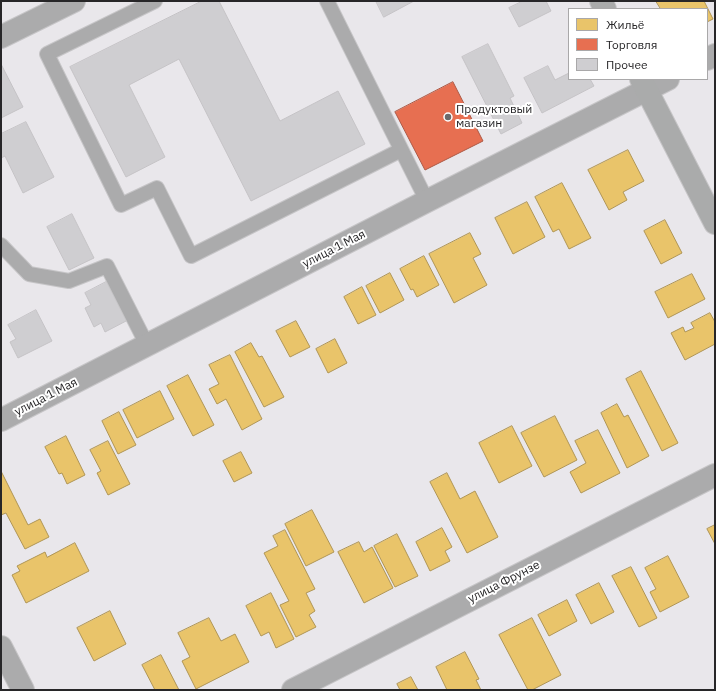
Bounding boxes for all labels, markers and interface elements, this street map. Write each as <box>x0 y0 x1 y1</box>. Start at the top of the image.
legend <box>568 8 708 80</box>
text: Жильё <box>606 17 644 32</box>
text: Торговля <box>606 37 657 52</box>
text: Прочее <box>606 57 648 72</box>
place label: Продуктовый магазин <box>456 103 532 131</box>
marker: Продуктовый магазин <box>443 112 453 122</box>
street label: улица 1 Мая <box>300 227 368 271</box>
street label: улица 1 Мая <box>12 375 80 419</box>
street label: улица Фрунзе <box>466 558 542 606</box>

